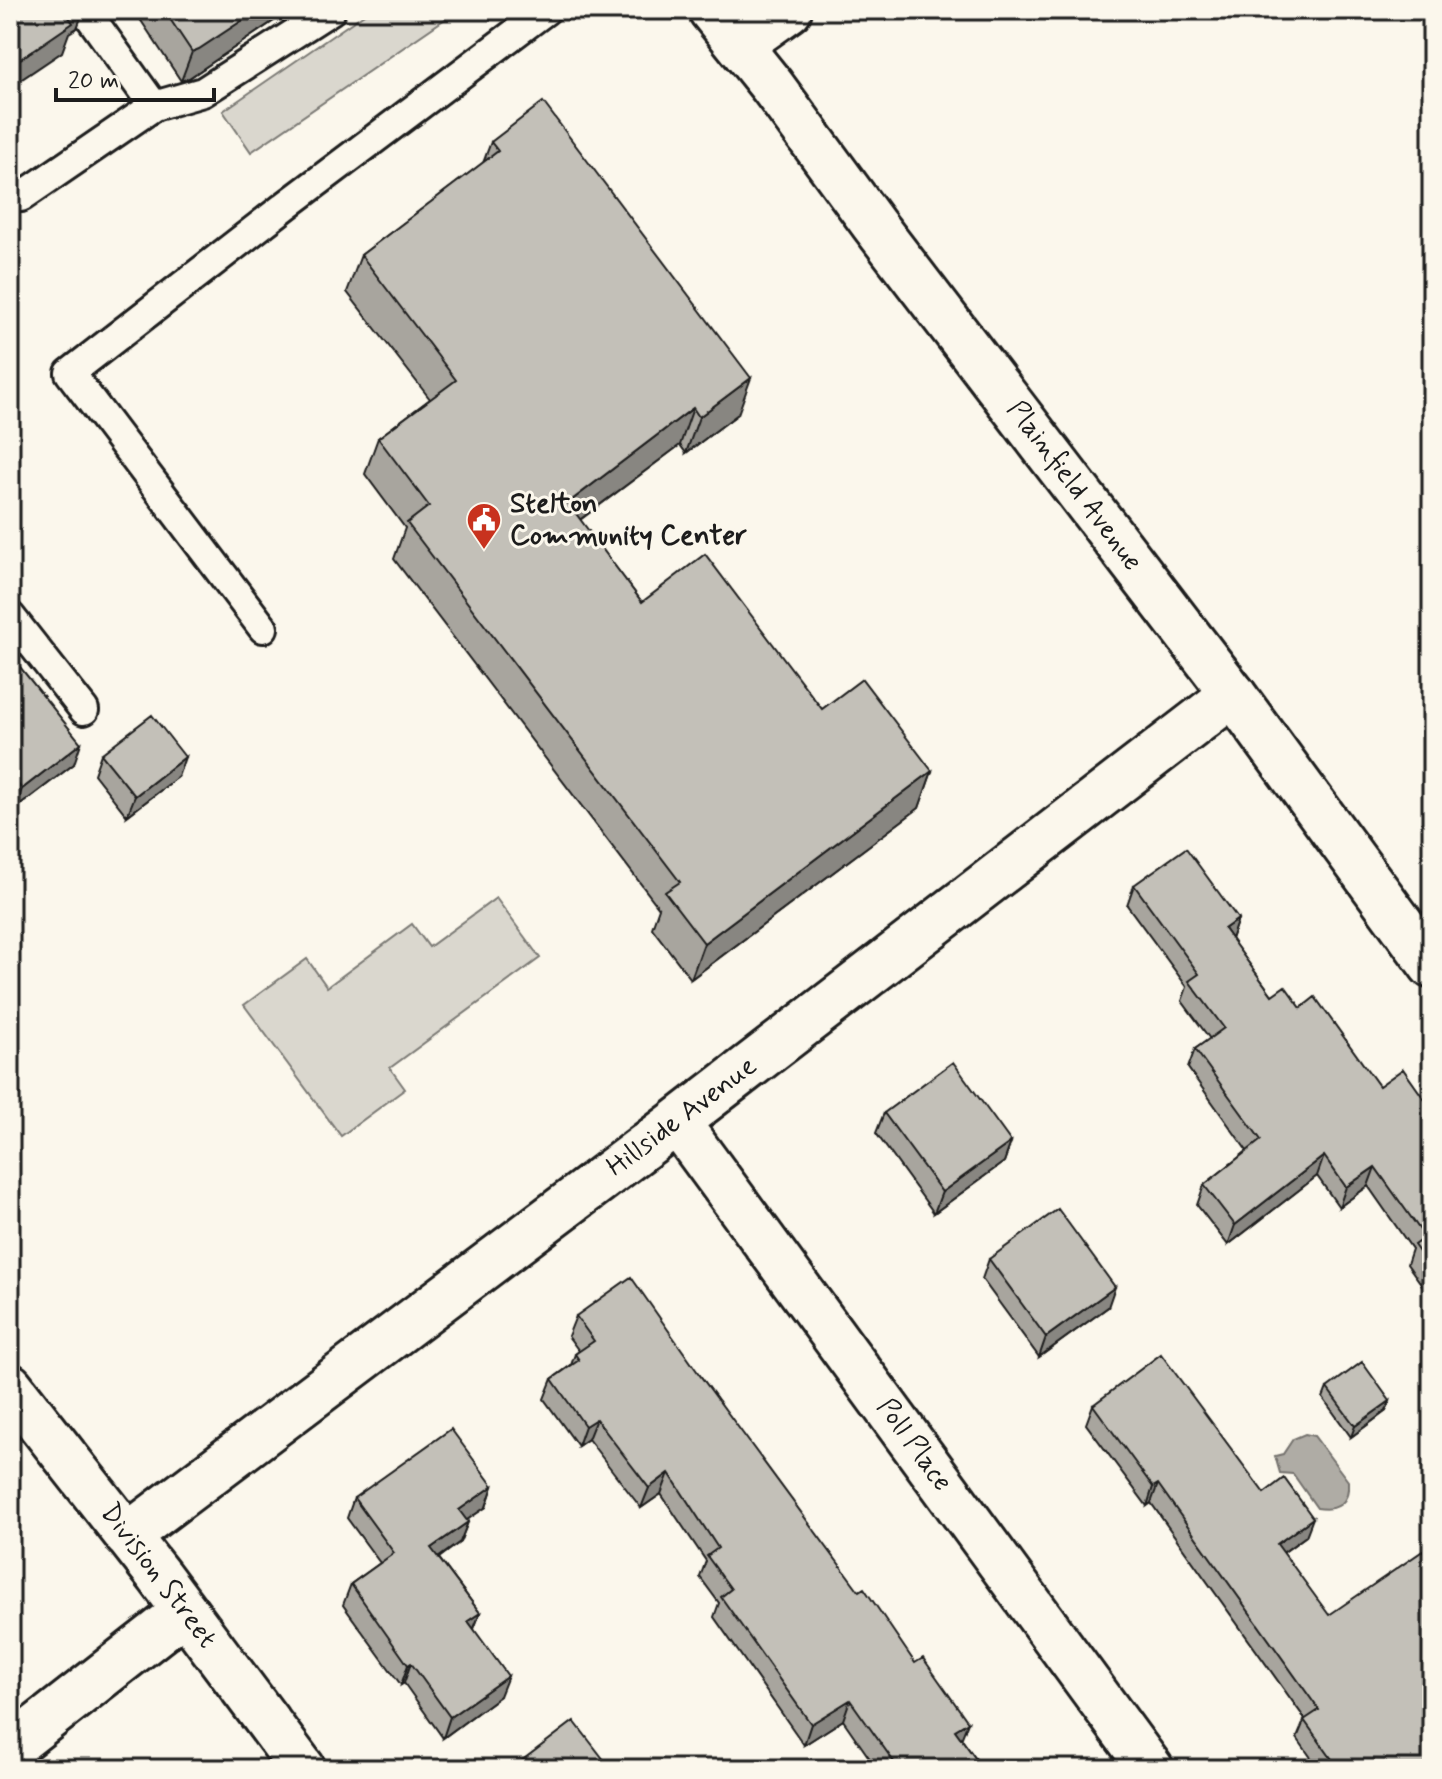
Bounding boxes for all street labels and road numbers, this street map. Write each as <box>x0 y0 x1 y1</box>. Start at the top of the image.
street label: Plainfield Avenue <box>998 393 1150 579</box>
street label: Hillside Avenue <box>599 1048 765 1186</box>
street label: Poll Place <box>868 1391 960 1499</box>
street label: Division Street <box>91 1496 225 1656</box>

